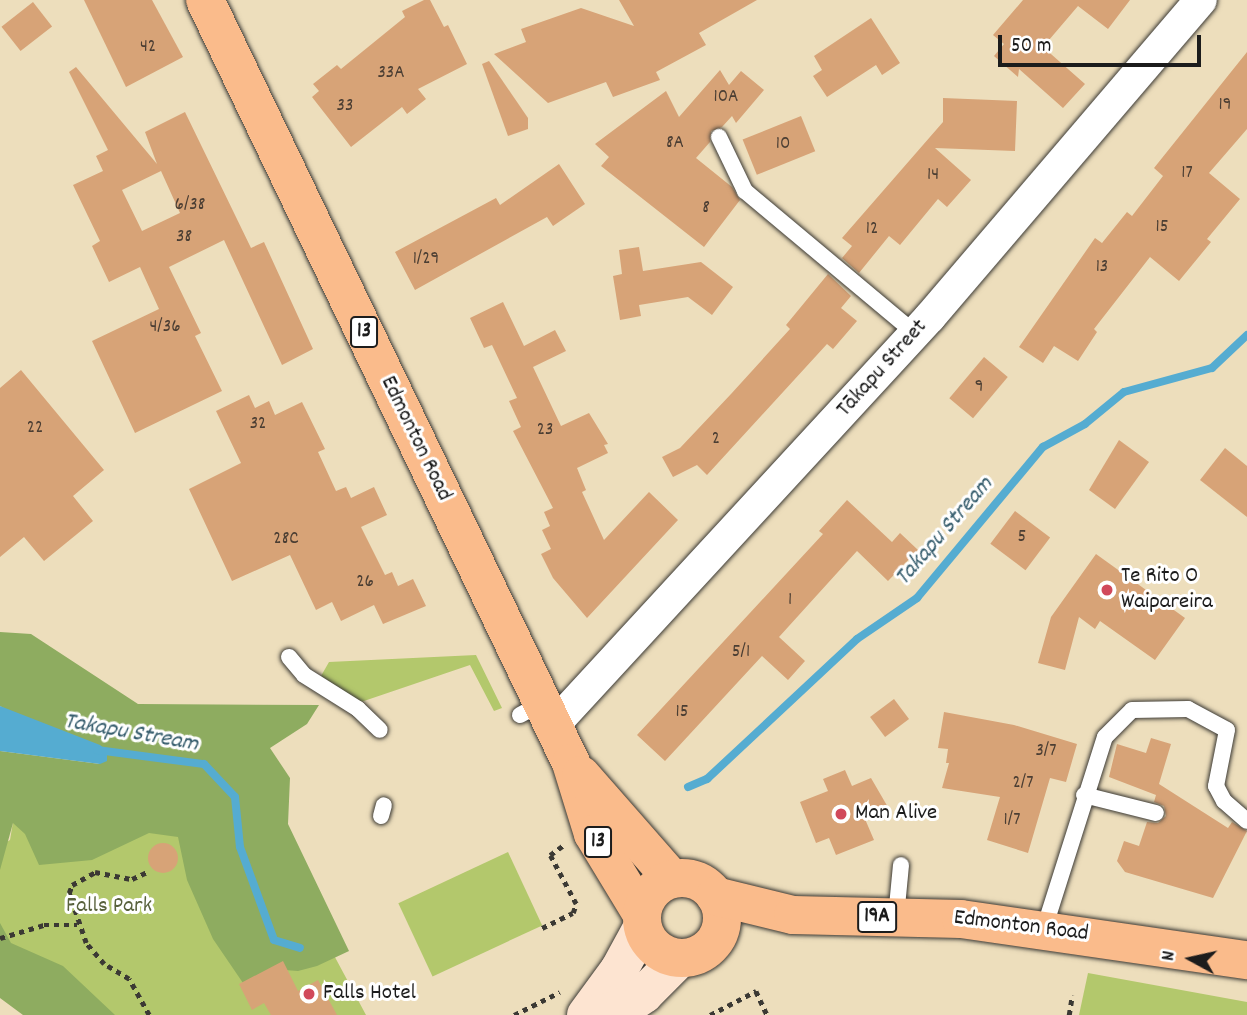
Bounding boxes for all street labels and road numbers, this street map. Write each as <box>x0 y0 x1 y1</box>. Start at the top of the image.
road number: 13 <box>350 314 378 350</box>
street label: Tākapu Street <box>832 314 934 424</box>
street label: Edmonton Road <box>373 372 457 506</box>
road number: 13 <box>584 824 612 860</box>
road number: 19A <box>856 900 898 934</box>
street label: Edmonton Road <box>952 905 1090 949</box>

